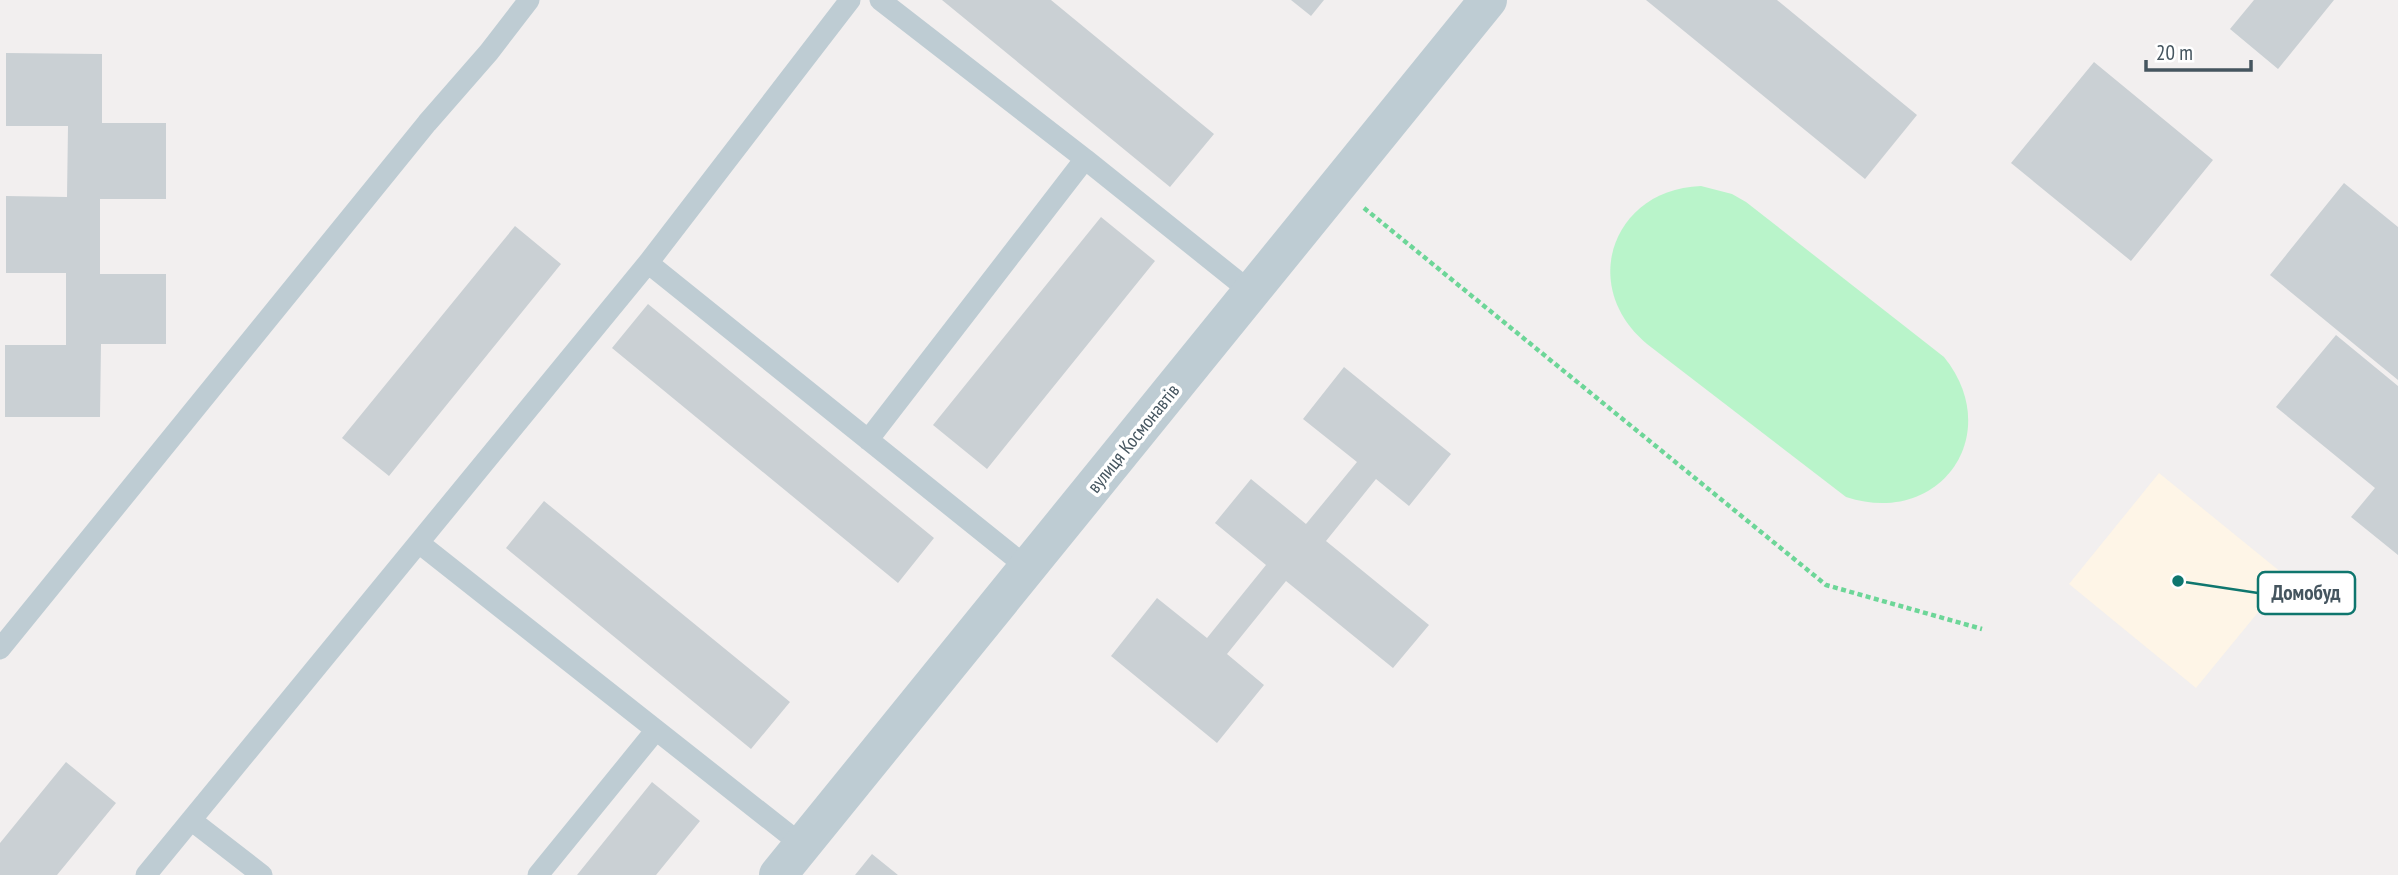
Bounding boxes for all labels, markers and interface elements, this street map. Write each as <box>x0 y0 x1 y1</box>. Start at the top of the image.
scale bar <box>2146 28 2251 72</box>
text: 20 m <box>2156 39 2193 66</box>
street label: вулиця Космонавтів <box>1082 379 1184 497</box>
callout: Домобуд <box>2258 572 2355 614</box>
text: Домобуд <box>2271 579 2341 606</box>

